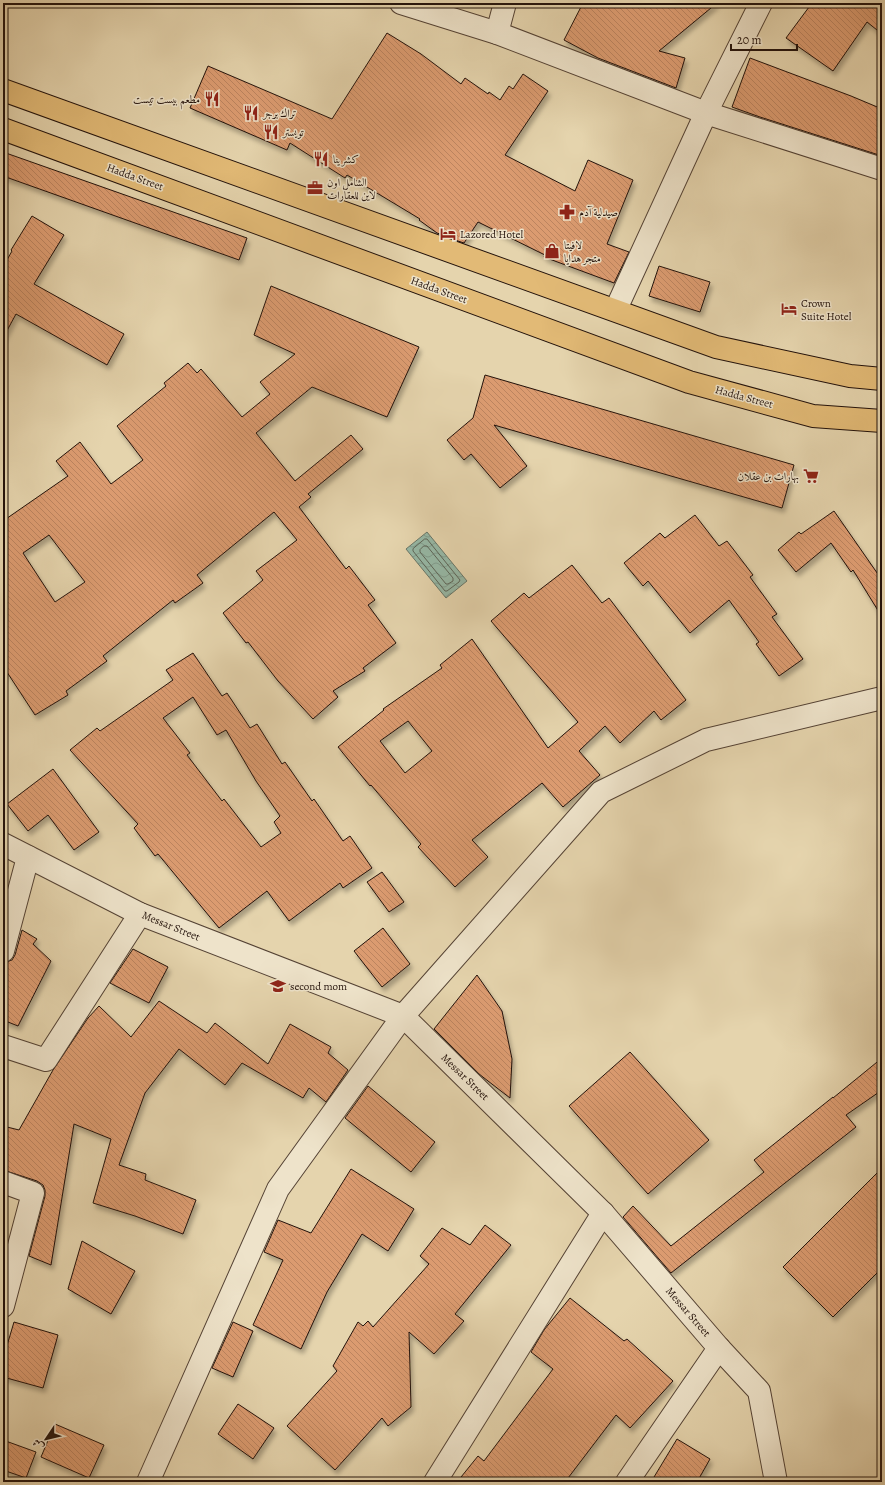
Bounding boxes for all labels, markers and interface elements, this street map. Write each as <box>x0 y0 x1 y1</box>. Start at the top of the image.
scale bar <box>731 26 797 52</box>
text: 20 m <box>737 32 761 48</box>
restaurant icon: مطعم بيست تيست <box>203 90 221 108</box>
place label: مطعم بيست تيست <box>133 92 200 110</box>
restaurant icon: تراك برجر <box>242 104 260 122</box>
place label: تراك برجر <box>262 106 296 121</box>
restaurant icon: تويستر <box>262 123 280 141</box>
place label: تويستر <box>282 125 305 140</box>
restaurant icon: كشرينا <box>312 150 330 168</box>
place label: كشرينا <box>333 152 359 167</box>
street label: Hadda Street <box>105 160 166 194</box>
place label: الشامل اون لاين للعقارات <box>327 175 376 203</box>
office icon: الشامل اون لاين للعقارات <box>306 179 324 197</box>
pharmacy icon: صيدلية آدم <box>558 203 576 221</box>
place label: صيدلية آدم <box>579 205 618 222</box>
hotel icon: Lazored Hotel <box>439 225 457 243</box>
place label: Lazored Hotel <box>460 227 523 242</box>
place label: لافيتا متجر هدايا <box>564 238 601 266</box>
shop icon: لافيتا متجر هدايا <box>543 242 561 260</box>
street label: Hadda Street <box>409 273 470 307</box>
place label: Crown Suite Hotel <box>801 296 852 324</box>
hotel icon: Crown Suite Hotel <box>780 300 798 318</box>
street label: Hadda Street <box>713 382 775 412</box>
supermarket icon: بهارات بن عقلان <box>802 467 820 485</box>
place label: بهارات بن عقلان <box>738 469 799 484</box>
street label: Messar Street <box>140 908 203 945</box>
school or university icon: second mom <box>269 977 287 995</box>
place label: second mom <box>290 979 347 994</box>
street label: Messar Street <box>438 1050 493 1104</box>
street label: Messar Street <box>662 1284 714 1340</box>
north arrow <box>26 1419 66 1459</box>
text: ش <box>29 1436 47 1453</box>

